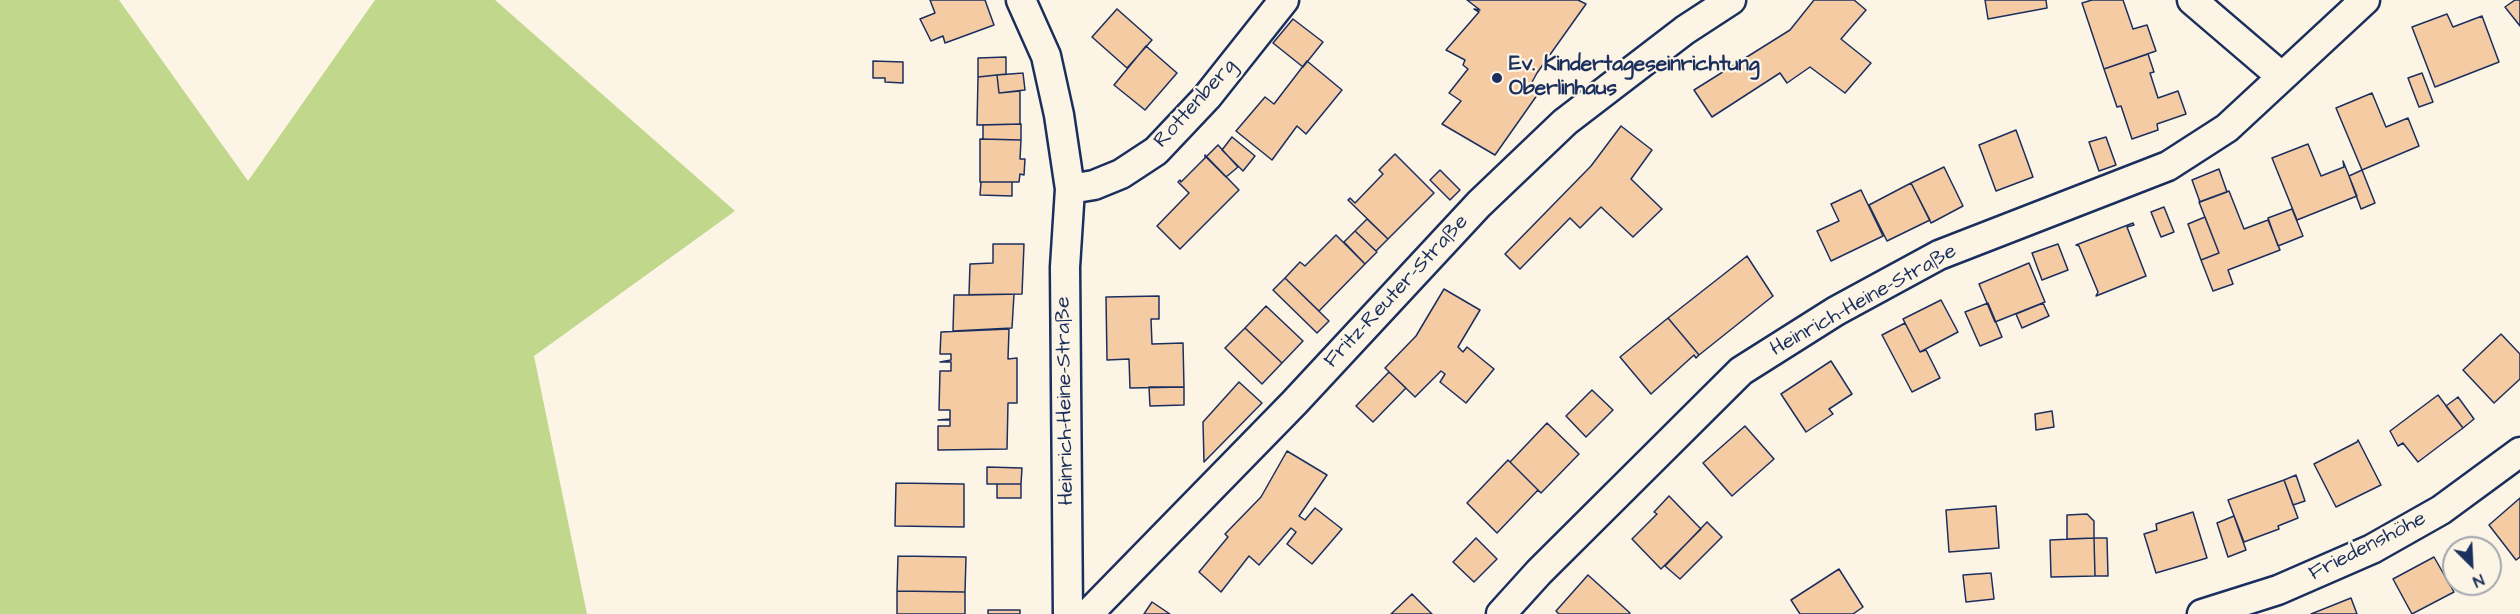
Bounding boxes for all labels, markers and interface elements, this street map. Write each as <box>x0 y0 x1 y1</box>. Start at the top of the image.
place label: Ev. Kindertageseinrichtung Oberlinhaus <box>1509 53 1760 103</box>
street label: Rottenberg <box>1149 54 1243 154</box>
marker: Ev. Kindertageseinrichtung Oberlinhaus <box>1490 71 1504 85</box>
street label: Fritz-Reuter-Straße <box>1320 210 1474 374</box>
street label: Heinrich-Heine-Straße <box>1767 239 1961 363</box>
street label: Heinrich-Heine-Straße <box>1052 296 1080 506</box>
street label: Friedenshöhe <box>2305 507 2431 587</box>
north arrow <box>2442 536 2502 596</box>
text: N <box>2469 569 2488 593</box>

